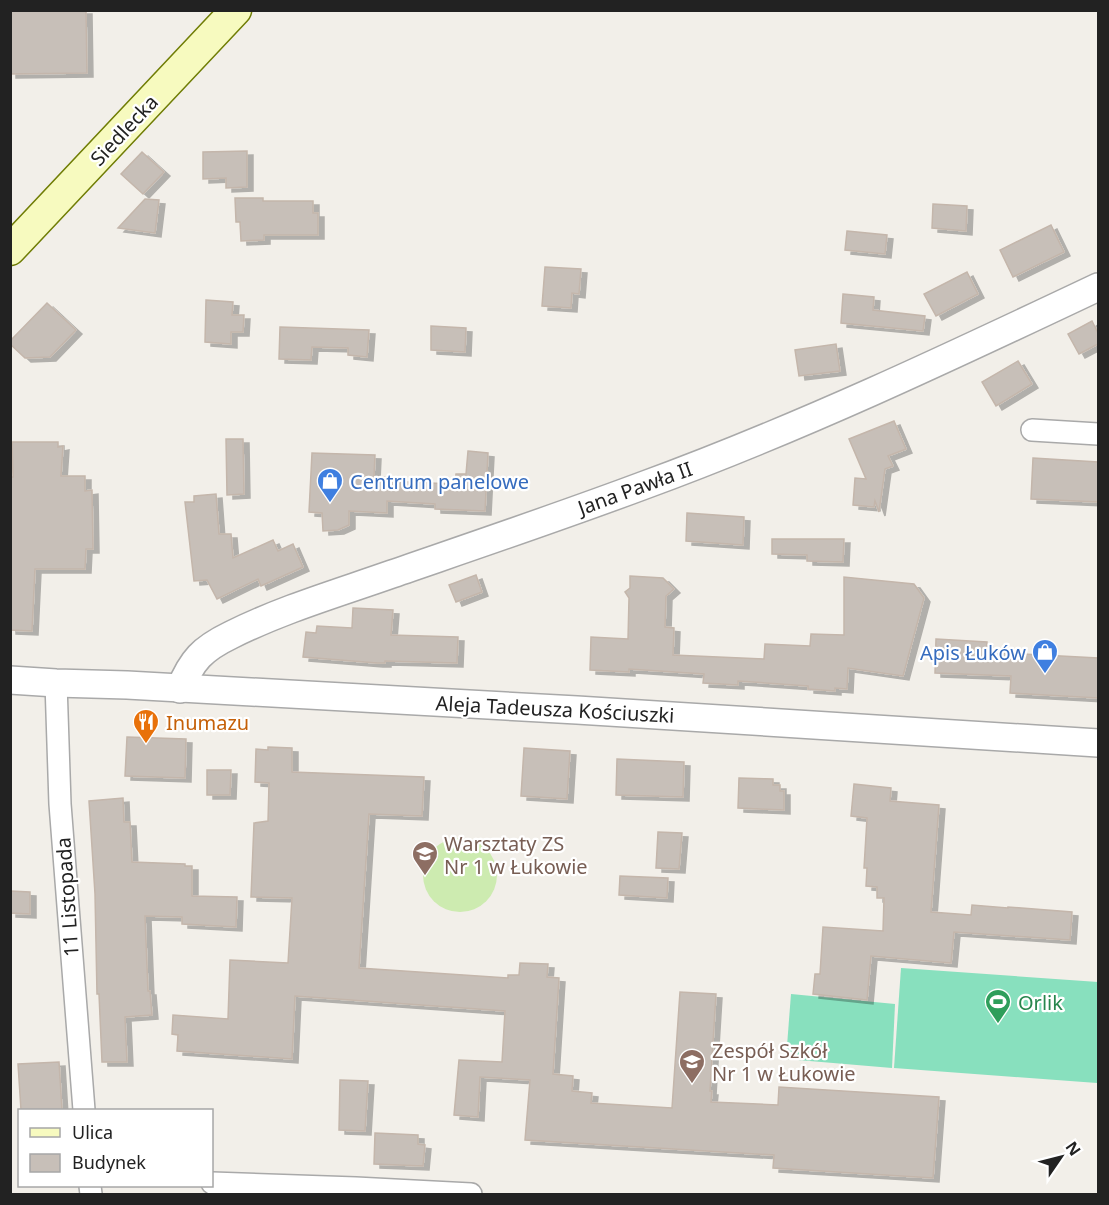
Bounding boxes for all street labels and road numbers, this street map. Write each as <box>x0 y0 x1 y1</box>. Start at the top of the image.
street label: Siedlecka <box>84 89 164 171</box>
street label: Jana Pawła II <box>572 455 696 522</box>
street label: Aleja Tadeusza Kościuszki <box>435 689 675 729</box>
street label: 11 Listopada <box>49 836 85 958</box>

